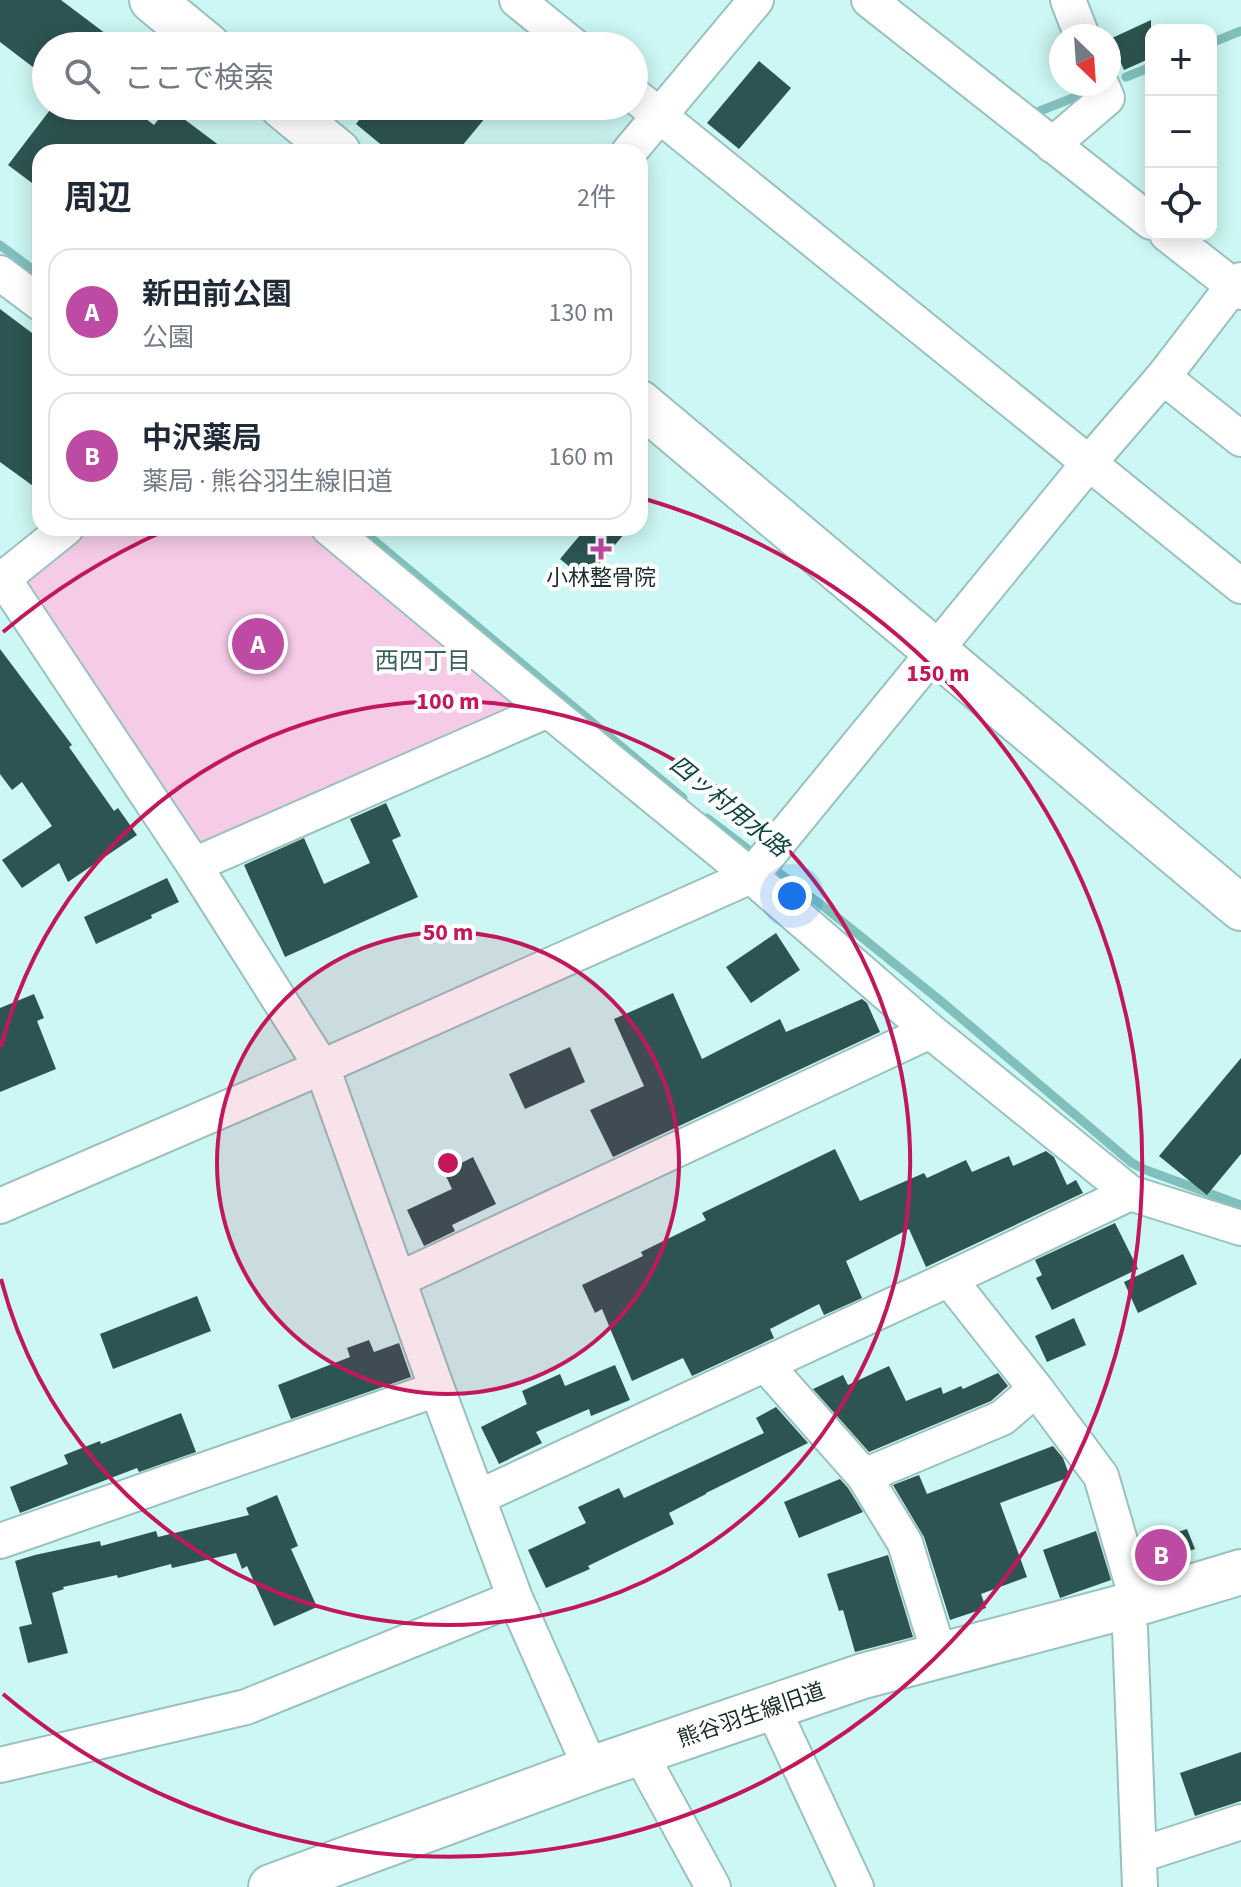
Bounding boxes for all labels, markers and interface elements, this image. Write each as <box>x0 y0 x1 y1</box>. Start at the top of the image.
north arrow <box>1049 24 1121 96</box>
map controls <box>1145 24 1217 240</box>
button: + <box>1145 24 1217 96</box>
search box <box>32 32 648 120</box>
icon: search <box>60 54 104 98</box>
text: ここで検索 <box>124 57 274 100</box>
button: − <box>1145 96 1217 168</box>
button: locate <box>1145 168 1217 240</box>
text: 周辺 <box>64 174 132 223</box>
text: 2件 <box>577 179 616 216</box>
text: 新田前公園 <box>142 273 292 316</box>
text: A <box>85 294 99 331</box>
text: 130 m <box>548 294 614 331</box>
text: 公園 <box>142 319 194 356</box>
text: 中沢薬局 <box>142 417 262 460</box>
text: B <box>84 438 100 475</box>
text: 160 m <box>548 438 614 475</box>
text: 薬局 · 熊谷羽生線旧道 <box>142 463 393 500</box>
marker: 小林整骨院 <box>590 538 612 560</box>
place label: 小林整骨院 <box>546 562 656 594</box>
pin: A <box>232 614 284 674</box>
district label: 西四丁目 <box>375 644 471 679</box>
text: 150 m <box>906 656 970 691</box>
text: 100 m <box>416 684 480 719</box>
water label: 四ッ村用水路 <box>662 747 797 867</box>
your location <box>772 876 812 916</box>
text: 50 m <box>423 915 473 950</box>
centre of rings <box>434 1149 462 1177</box>
pin: B <box>1135 1525 1187 1585</box>
street label: 熊谷羽生線旧道 <box>673 1675 829 1755</box>

